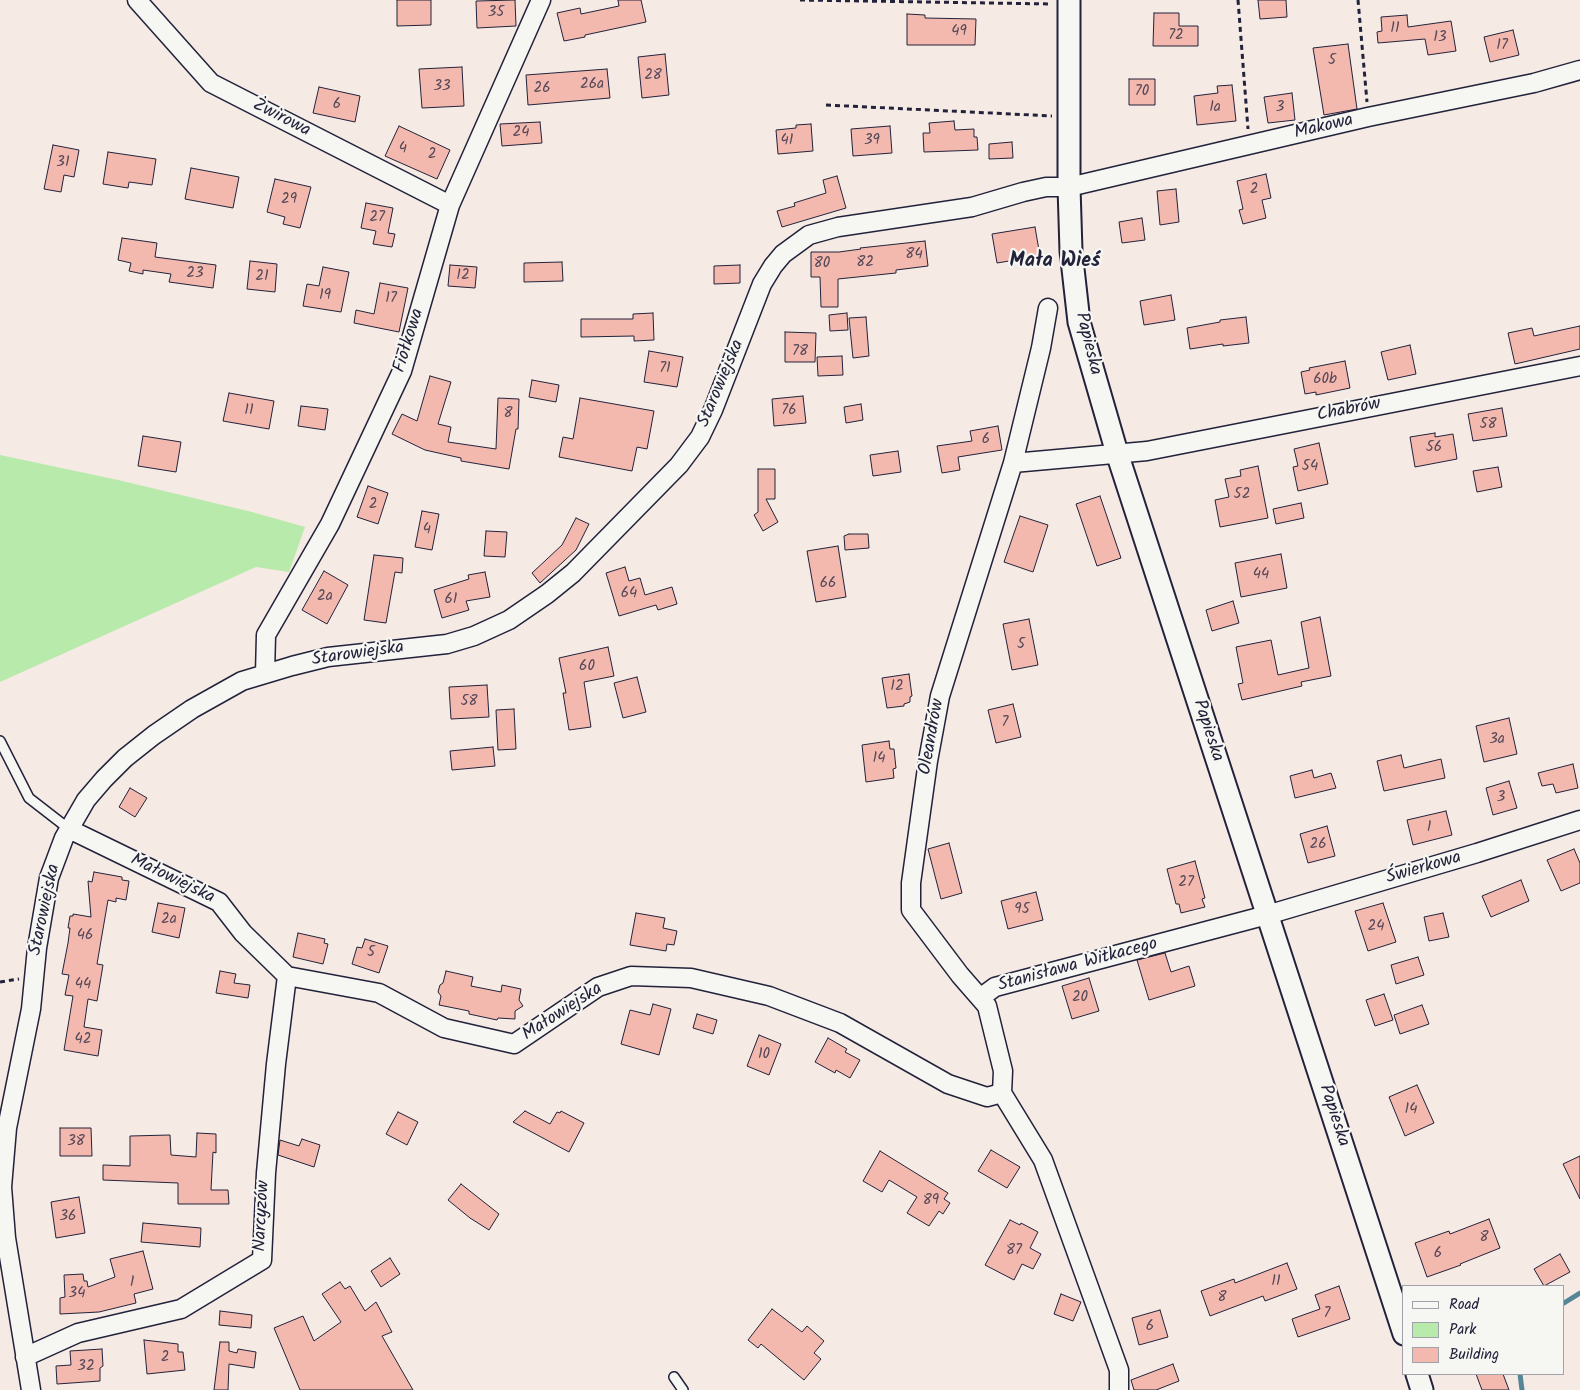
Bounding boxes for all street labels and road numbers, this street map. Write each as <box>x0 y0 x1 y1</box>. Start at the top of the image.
street label: Żwirowa <box>248 95 314 143</box>
street label: Makowa <box>1292 111 1356 145</box>
street label: Fiołkowa <box>390 307 430 375</box>
street label: Papieska <box>1069 310 1105 378</box>
street label: Starowiejska <box>694 337 750 431</box>
street label: Chabrów <box>1315 394 1383 428</box>
street label: Starowiejska <box>311 638 405 672</box>
street label: Oleandrów <box>916 697 950 777</box>
street label: Papieska <box>1187 697 1227 765</box>
street label: Świerkowa <box>1384 848 1464 890</box>
street label: Małowiejska <box>126 850 218 910</box>
street label: Starowiejska <box>26 862 66 958</box>
street label: Stanisława Witkacego <box>996 934 1160 998</box>
street label: Małowiejska <box>519 979 607 1047</box>
street label: Papieska <box>1313 1082 1353 1150</box>
street label: Narcyzów <box>250 1180 276 1252</box>

